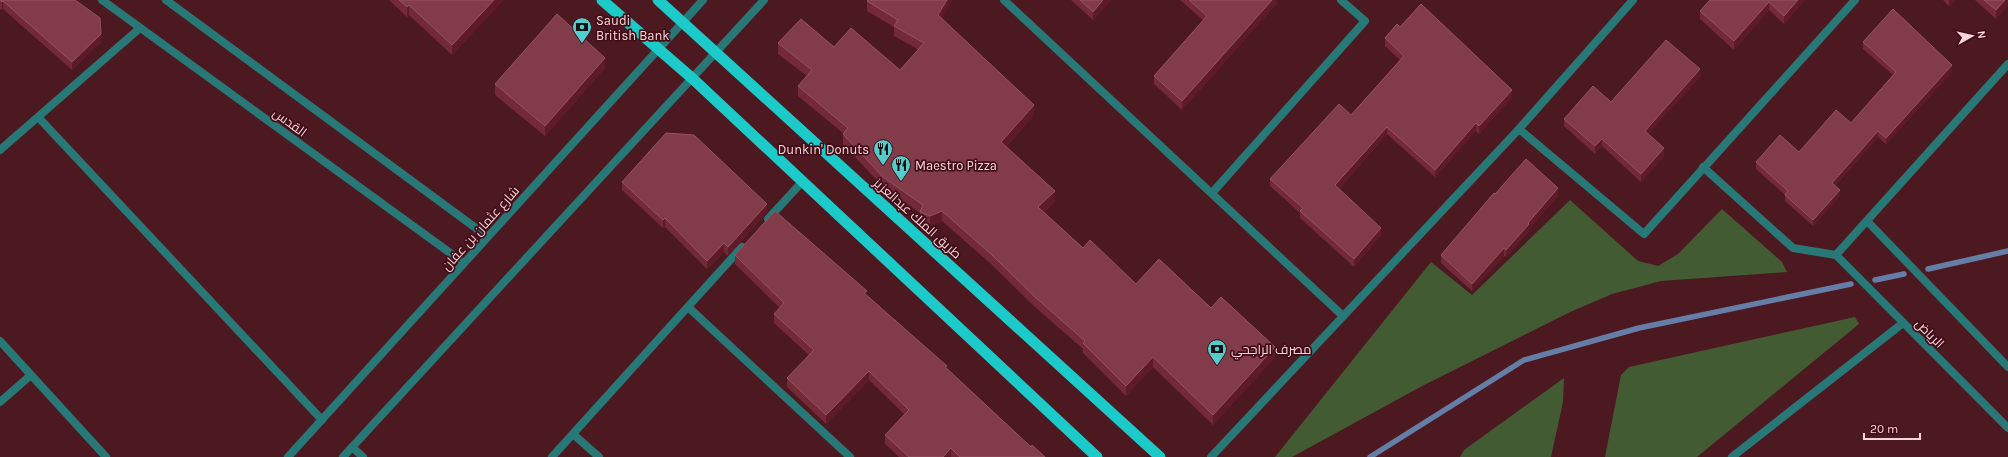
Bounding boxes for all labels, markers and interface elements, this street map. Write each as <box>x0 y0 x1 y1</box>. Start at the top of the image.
place label: Saudi British Bank <box>596 13 670 43</box>
bank icon: Saudi British Bank <box>571 16 593 44</box>
north arrow <box>1952 16 1992 56</box>
text: N <box>1974 30 1988 39</box>
street label: القدس <box>270 105 310 140</box>
restaurant icon: Dunkin' Donuts <box>872 138 894 166</box>
place label: Dunkin' Donuts <box>778 142 869 157</box>
restaurant icon: Maestro Pizza <box>890 154 912 182</box>
place label: Maestro Pizza <box>915 158 997 173</box>
street label: طريق الملك عبدالعزيز <box>870 175 964 262</box>
street label: شارع عثمان بن عفان <box>439 183 523 274</box>
street label: الرياض <box>1912 316 1947 351</box>
bank icon: مصرف الراجحي <box>1206 338 1228 366</box>
place label: مصرف الراجحي <box>1231 342 1311 360</box>
scale bar <box>1864 415 1920 441</box>
text: 20 m <box>1870 422 1898 436</box>

